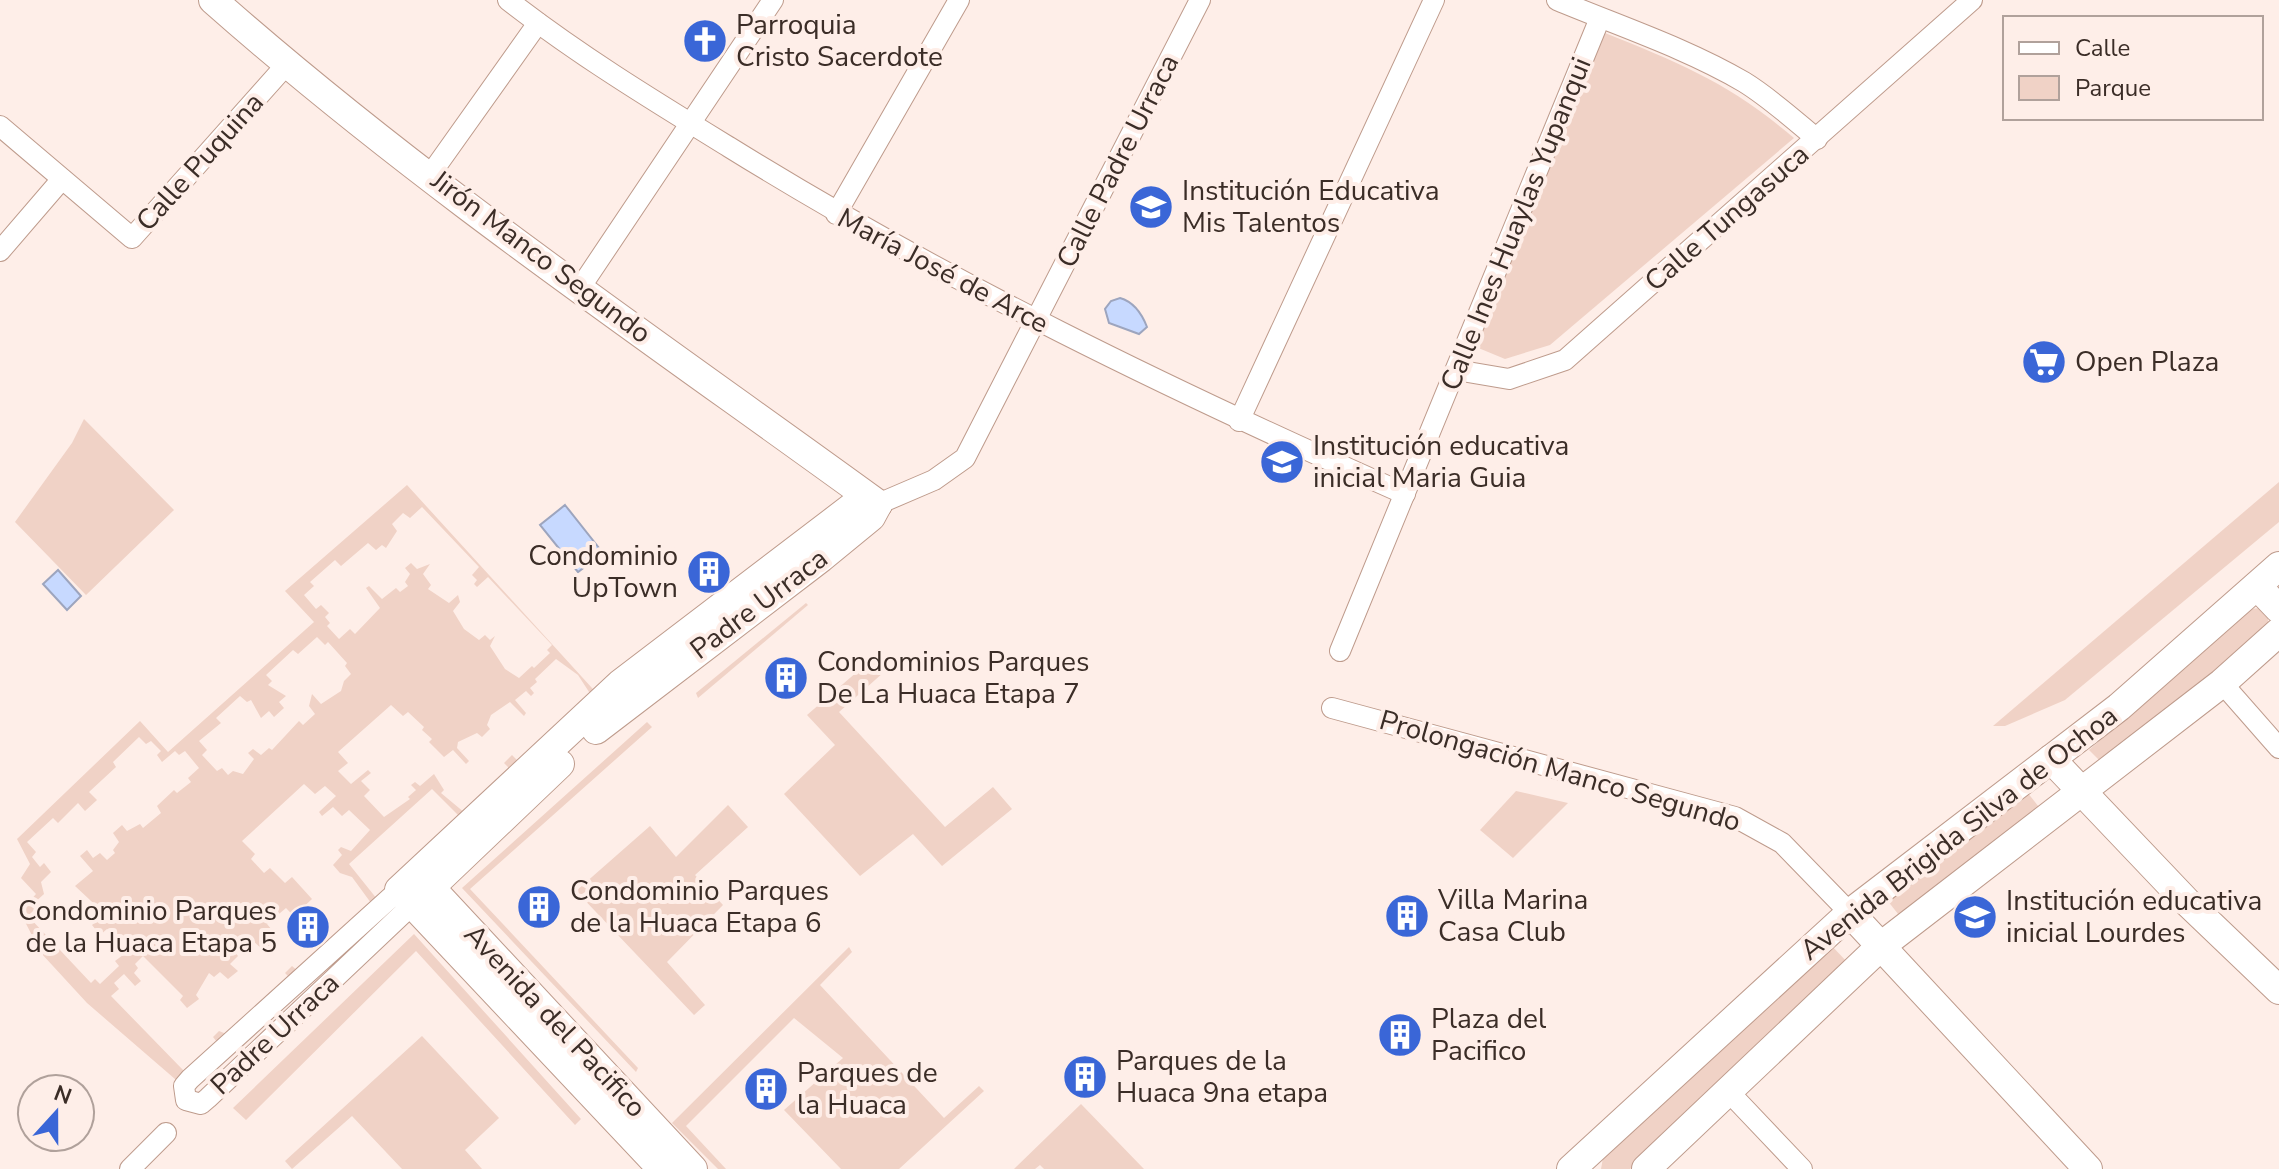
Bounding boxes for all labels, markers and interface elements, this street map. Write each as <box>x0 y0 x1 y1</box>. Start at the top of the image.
place label: Parroquia Cristo Sacerdote <box>736 6 943 76</box>
legend <box>2003 16 2263 120</box>
church icon: Parroquia Cristo Sacerdote <box>681 17 729 65</box>
text: Calle <box>2075 32 2130 64</box>
street label: Calle Padre Urraca <box>1048 48 1188 274</box>
street label: Calle Ines Huaylas Yupanqui <box>1432 52 1600 396</box>
text: Parque <box>2075 72 2151 104</box>
street label: Calle Puquina <box>128 85 272 239</box>
street label: Calle Tungasuca <box>1637 136 1817 300</box>
street label: Jirón Manco Segundo <box>422 161 659 352</box>
place label: Institución Educativa Mis Talentos <box>1182 172 1440 242</box>
school or university icon: Institución Educativa Mis Talentos <box>1127 183 1175 231</box>
street label: María José de Arce <box>831 199 1055 343</box>
supermarket icon: Open Plaza <box>2020 338 2068 386</box>
place label: Open Plaza <box>2075 343 2219 381</box>
place label: Institución educativa inicial Maria Guia <box>1313 427 1569 497</box>
school or university icon: Institución educativa inicial Maria Guia <box>1258 438 1306 486</box>
place label: Condominio UpTown <box>528 537 678 607</box>
street label: Padre Urraca <box>682 540 836 668</box>
building icon: Condominio UpTown <box>685 548 733 596</box>
place label: Condominios Parques De La Huaca Etapa 7 <box>817 643 1089 713</box>
building icon: Condominios Parques De La Huaca Etapa 7 <box>762 654 810 702</box>
street label: Avenida Brigida Silva de Ochoa <box>1792 697 2126 969</box>
street label: Prolongación Manco Segundo <box>1375 701 1745 841</box>
place label: Condominio Parques de la Huaca Etapa 6 <box>570 872 829 942</box>
place label: Villa Marina Casa Club <box>1437 881 1588 951</box>
place label: Institución educativa inicial Lourdes <box>2006 882 2262 952</box>
building icon: Condominio Parques de la Huaca Etapa 6 <box>515 883 563 931</box>
place label: Condominio Parques de la Huaca Etapa 5 <box>18 892 277 962</box>
building icon: Villa Marina Casa Club <box>1383 892 1431 940</box>
school or university icon: Institución educativa inicial Lourdes <box>1951 893 1999 941</box>
building icon: Condominio Parques de la Huaca Etapa 5 <box>284 903 332 951</box>
street label: Avenida del Pacifico <box>455 916 655 1126</box>
street label: Padre Urraca <box>202 965 348 1103</box>
place label: Plaza del Pacifico <box>1431 1000 1547 1070</box>
building icon: Plaza del Pacifico <box>1376 1011 1424 1059</box>
place label: Parques de la Huaca 9na etapa <box>1116 1042 1328 1112</box>
building icon: Parques de la Huaca 9na etapa <box>1061 1053 1109 1101</box>
place label: Parques de la Huaca <box>797 1054 938 1124</box>
building icon: Parques de la Huaca <box>742 1065 790 1113</box>
north arrow <box>16 1073 96 1153</box>
text: N <box>50 1078 76 1112</box>

